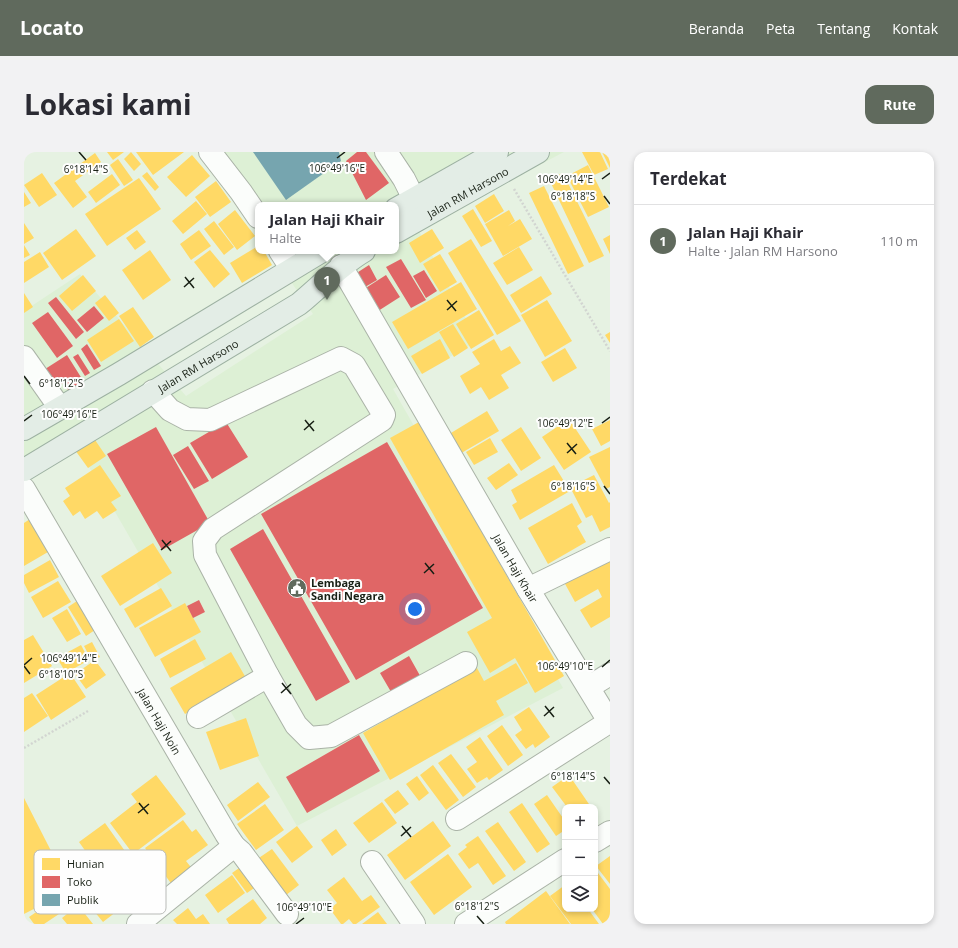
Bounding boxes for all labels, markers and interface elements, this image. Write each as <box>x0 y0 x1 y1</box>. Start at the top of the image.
text: Locato <box>20 15 84 41</box>
text: Beranda <box>689 19 744 38</box>
text: Peta <box>766 19 795 38</box>
text: Tentang <box>817 19 870 38</box>
text: Kontak <box>892 19 938 38</box>
text: Lokasi kami <box>24 85 191 123</box>
button: Rute <box>865 85 934 124</box>
text: 106°49'16"E <box>309 161 365 175</box>
text: 6°18'14"S <box>64 162 108 176</box>
street label: Jalan RM Harsono <box>423 163 511 221</box>
text: Terdekat <box>650 167 727 190</box>
text: 106°49'14"E <box>537 172 593 186</box>
text: 6°18'18"S <box>551 189 595 203</box>
popup <box>255 202 399 254</box>
text: Jalan Haji Khair <box>269 209 385 229</box>
text: Jalan Haji Khair <box>688 222 803 242</box>
text: Halte <box>269 229 301 247</box>
text: 1 <box>659 232 667 250</box>
text: 110 m <box>880 232 918 250</box>
text: Halte · Jalan RM Harsono <box>688 242 838 260</box>
pin: 1 <box>314 267 340 300</box>
street label: Jalan RM Harsono <box>154 335 241 396</box>
text: 6°18'12"S <box>39 376 83 390</box>
text: 106°49'16"E <box>41 407 97 421</box>
text: 106°49'12"E <box>537 416 593 430</box>
text: 6°18'16"S <box>551 479 595 493</box>
street label: Jalan Haji Khair <box>490 530 542 606</box>
place label: Lembaga Sandi Negara <box>311 575 384 603</box>
public building icon: Lembaga Sandi Negara <box>286 577 308 599</box>
your location <box>405 599 425 619</box>
text: 106°49'14"E <box>41 651 97 665</box>
text: 106°49'10"E <box>537 659 593 673</box>
text: 6°18'10"S <box>39 667 83 681</box>
street label: Jalan Haji Noin <box>134 684 185 757</box>
text: 6°18'14"S <box>551 769 595 783</box>
map controls <box>562 804 598 912</box>
button: + <box>562 804 598 840</box>
button: − <box>562 840 598 876</box>
legend <box>34 850 166 914</box>
text: Hunian <box>67 856 104 871</box>
text: Toko <box>67 874 92 889</box>
button: layers <box>562 876 598 912</box>
text: Publik <box>67 892 99 907</box>
text: 6°18'12"S <box>455 899 499 913</box>
text: 106°49'10"E <box>276 900 332 914</box>

